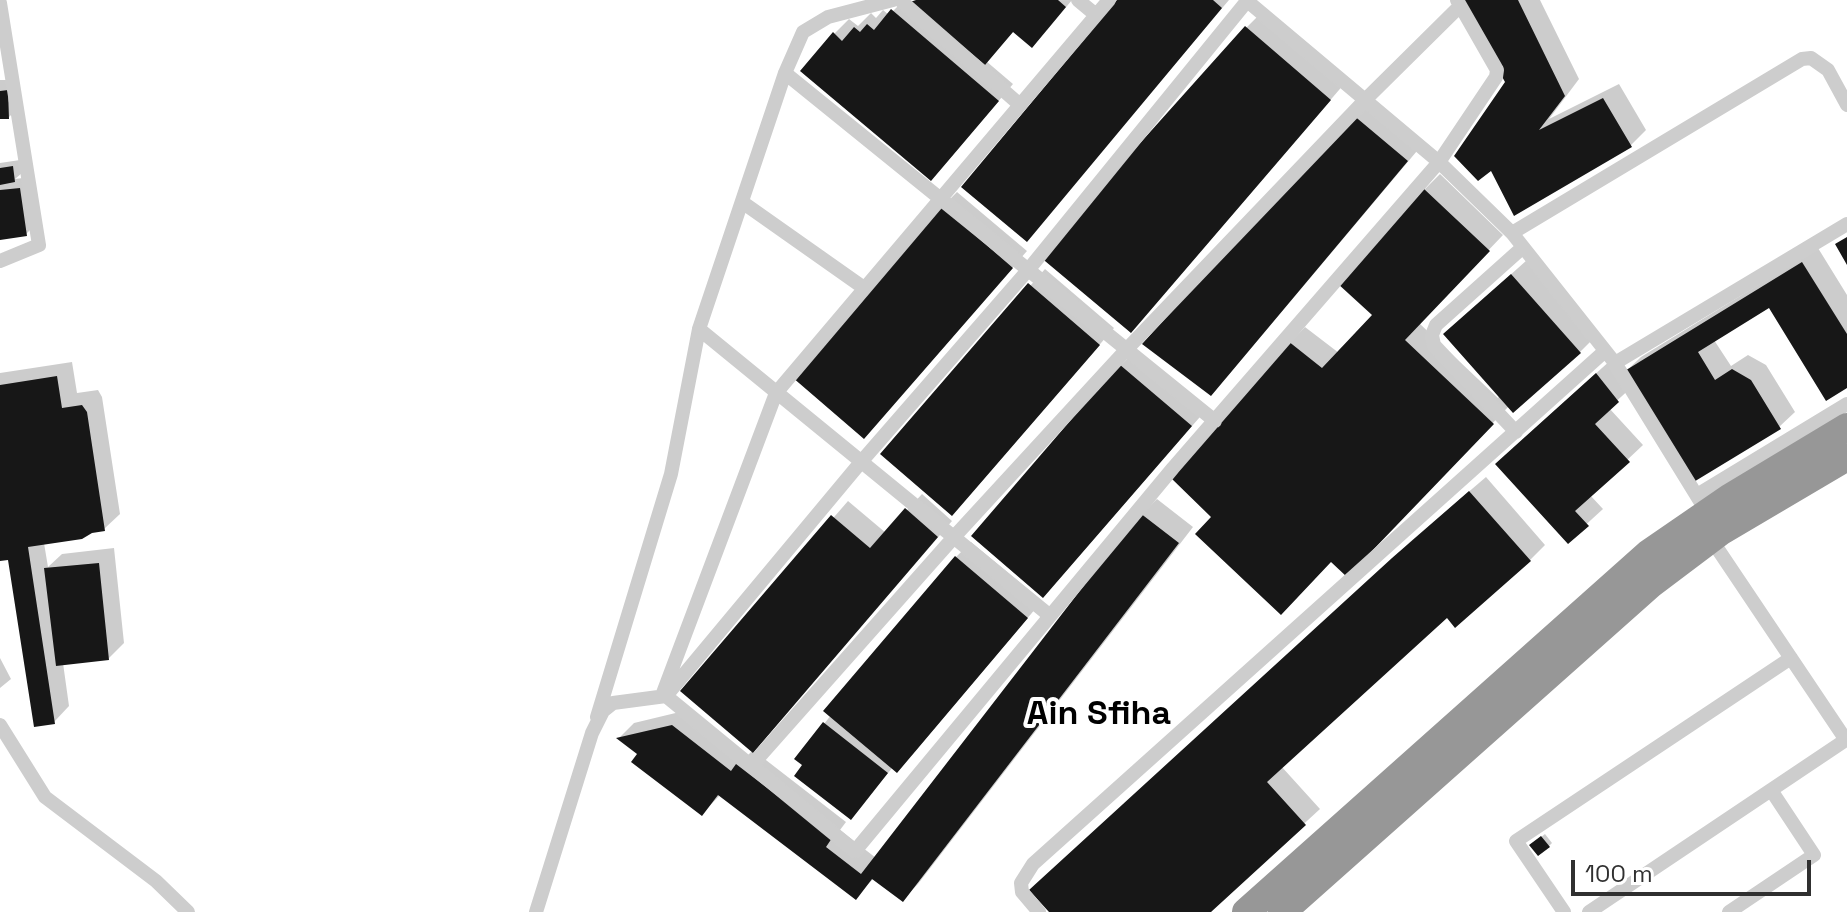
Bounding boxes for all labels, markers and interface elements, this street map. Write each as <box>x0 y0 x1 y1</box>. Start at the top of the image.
district label: Ain Sfiha <box>1027 695 1171 735</box>
scale bar <box>1575 844 1815 894</box>
text: 100 m <box>1585 858 1653 889</box>

